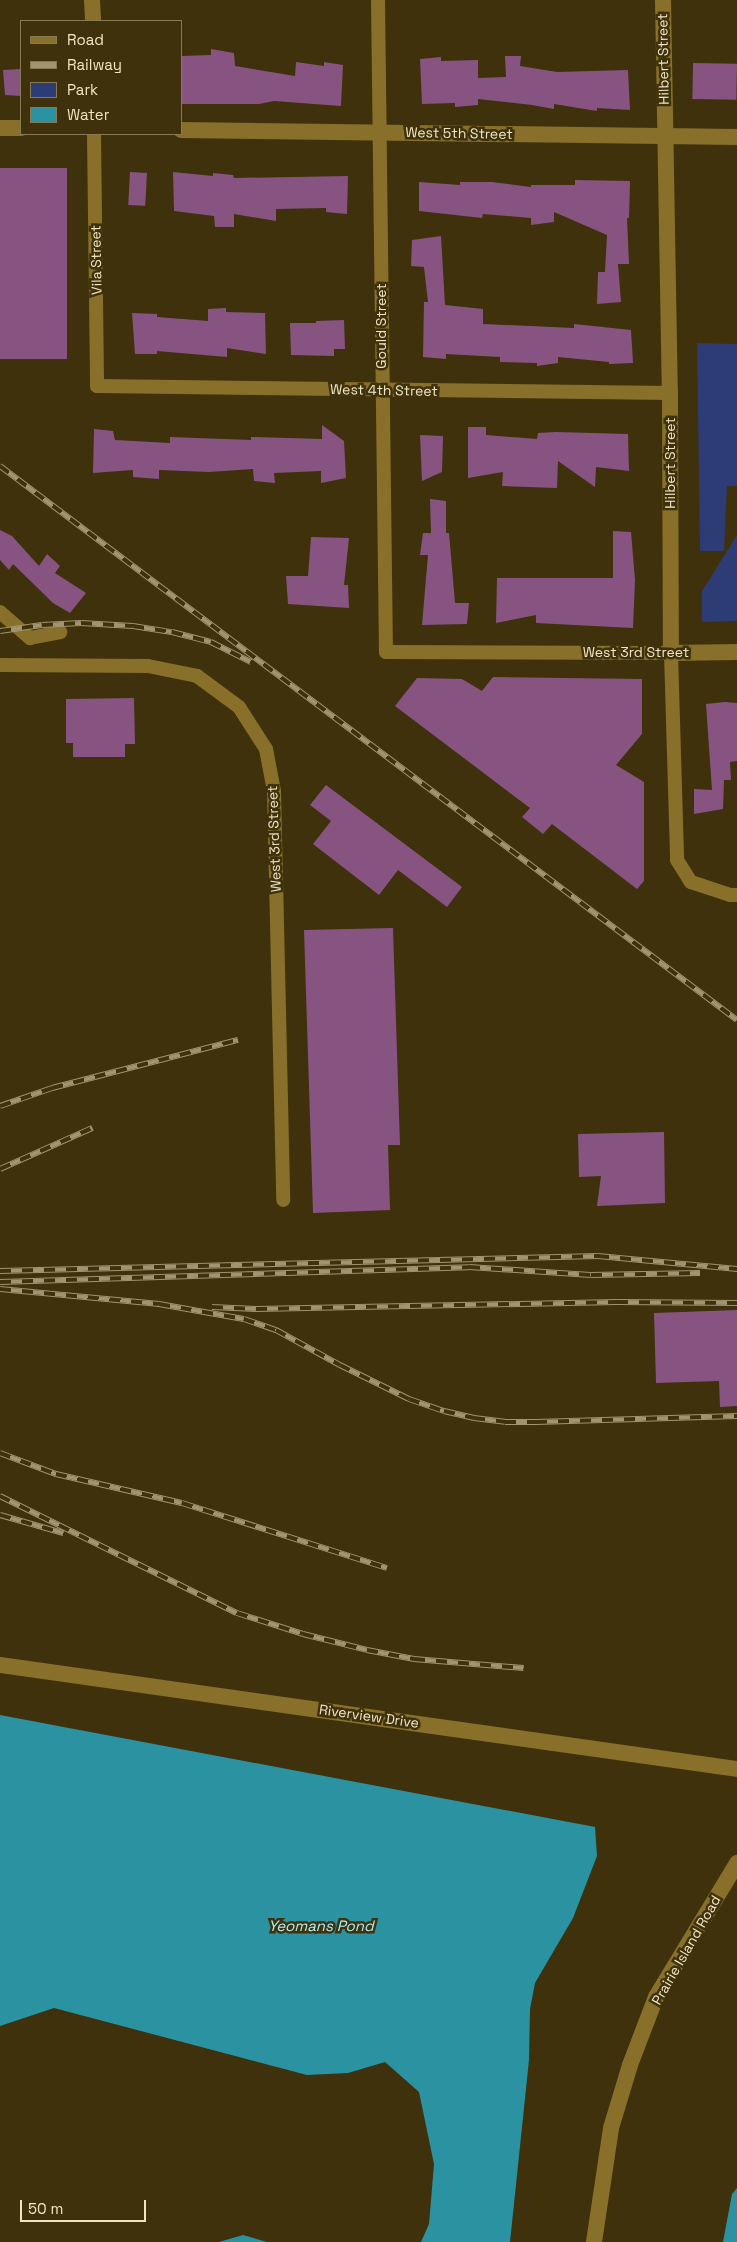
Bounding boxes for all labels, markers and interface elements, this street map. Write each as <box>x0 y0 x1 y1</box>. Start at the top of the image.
street label: Hilbert Street <box>654 13 672 105</box>
legend <box>20 20 182 135</box>
text: Road <box>67 30 104 49</box>
text: Railway <box>67 55 122 74</box>
text: Park <box>67 80 98 99</box>
text: Water <box>67 105 109 124</box>
street label: West 5th Street <box>405 124 513 142</box>
street label: Vila Street <box>87 225 105 295</box>
street label: Gould Street <box>373 283 389 369</box>
street label: West 4th Street <box>330 381 438 399</box>
street label: Hilbert Street <box>662 417 678 509</box>
street label: West 3rd Street <box>583 644 689 660</box>
street label: West 3rd Street <box>264 785 284 893</box>
street label: Riverview Drive <box>318 1701 420 1731</box>
street label: Prairie Island Road <box>648 1892 724 2008</box>
water label: Yeomans Pond <box>268 1917 374 1935</box>
scale bar <box>22 2190 149 2222</box>
text: 50 m <box>28 2199 63 2218</box>

